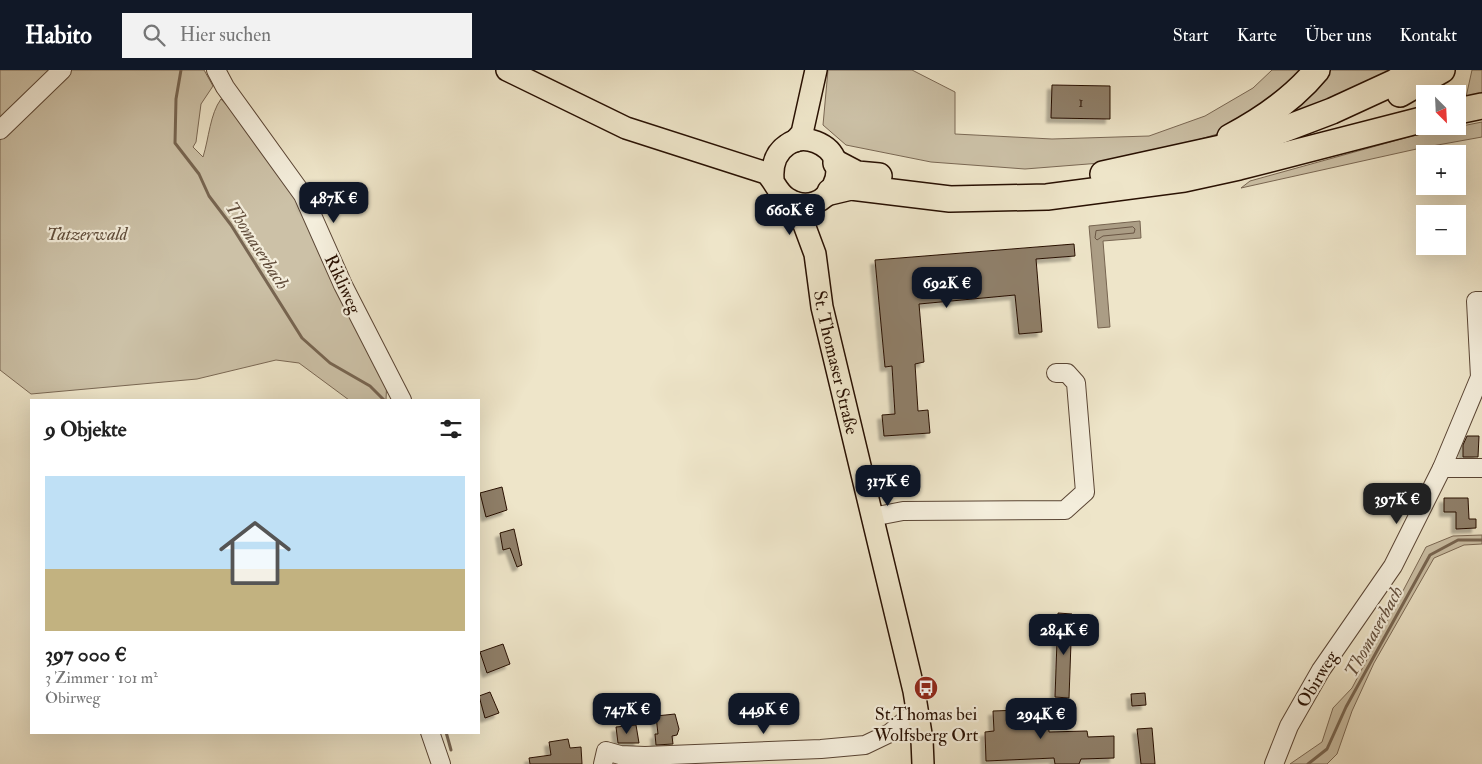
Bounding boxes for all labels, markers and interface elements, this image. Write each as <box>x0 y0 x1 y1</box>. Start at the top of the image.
search box <box>122 13 472 58</box>
text: Habito <box>25 20 92 51</box>
icon: search <box>140 21 168 49</box>
text: Hier suchen <box>180 23 271 47</box>
text: Start <box>1173 24 1209 47</box>
text: Karte <box>1237 24 1277 47</box>
text: Über uns <box>1305 24 1371 47</box>
text: Kontakt <box>1399 24 1457 47</box>
north arrow <box>1416 85 1466 135</box>
map controls <box>1416 85 1466 255</box>
house number: 1 <box>1078 93 1084 112</box>
button: + <box>1416 145 1466 195</box>
pin: 487K € <box>293 182 375 224</box>
text: 487K € <box>310 188 358 208</box>
pin: 660K € <box>749 194 831 236</box>
water label: Thomaserbach <box>220 197 295 294</box>
text: 660K € <box>766 200 814 220</box>
button: − <box>1416 205 1466 255</box>
park label: Tatzerwald <box>47 223 129 246</box>
street label: Rikliweg <box>319 251 367 319</box>
pin: 692K € <box>906 266 988 309</box>
text: 692K € <box>923 273 971 293</box>
street label: St. Thomaser Straße <box>808 289 863 438</box>
icon: filters <box>437 415 465 443</box>
text: 9 Objekte <box>45 416 127 443</box>
pin: 317K € <box>847 464 929 507</box>
text: 317K € <box>866 471 910 491</box>
pin: 397K € <box>1356 482 1438 525</box>
text: 397K € <box>1374 489 1420 509</box>
icon: home <box>210 508 300 598</box>
water label: Thomaserbach <box>1339 582 1409 681</box>
pin: 284K € <box>1023 614 1105 656</box>
text: 284K € <box>1040 620 1088 640</box>
text: 397 000 € <box>45 641 127 668</box>
street label: Obirweg <box>1292 646 1344 712</box>
text: 3 Zimmer · 101 m² <box>45 668 158 688</box>
bus stop icon: St.Thomas bei Wolfsberg Ort <box>913 675 939 701</box>
text: Obirweg <box>45 688 100 708</box>
pin: 747K € <box>586 692 668 735</box>
pin: 449K € <box>723 692 805 735</box>
pin: 294K € <box>1000 698 1082 740</box>
text: 747K € <box>604 699 650 719</box>
text: 449K € <box>739 699 789 719</box>
place label: St.Thomas bei Wolfsberg Ort <box>873 703 979 747</box>
text: 294K € <box>1017 704 1065 724</box>

